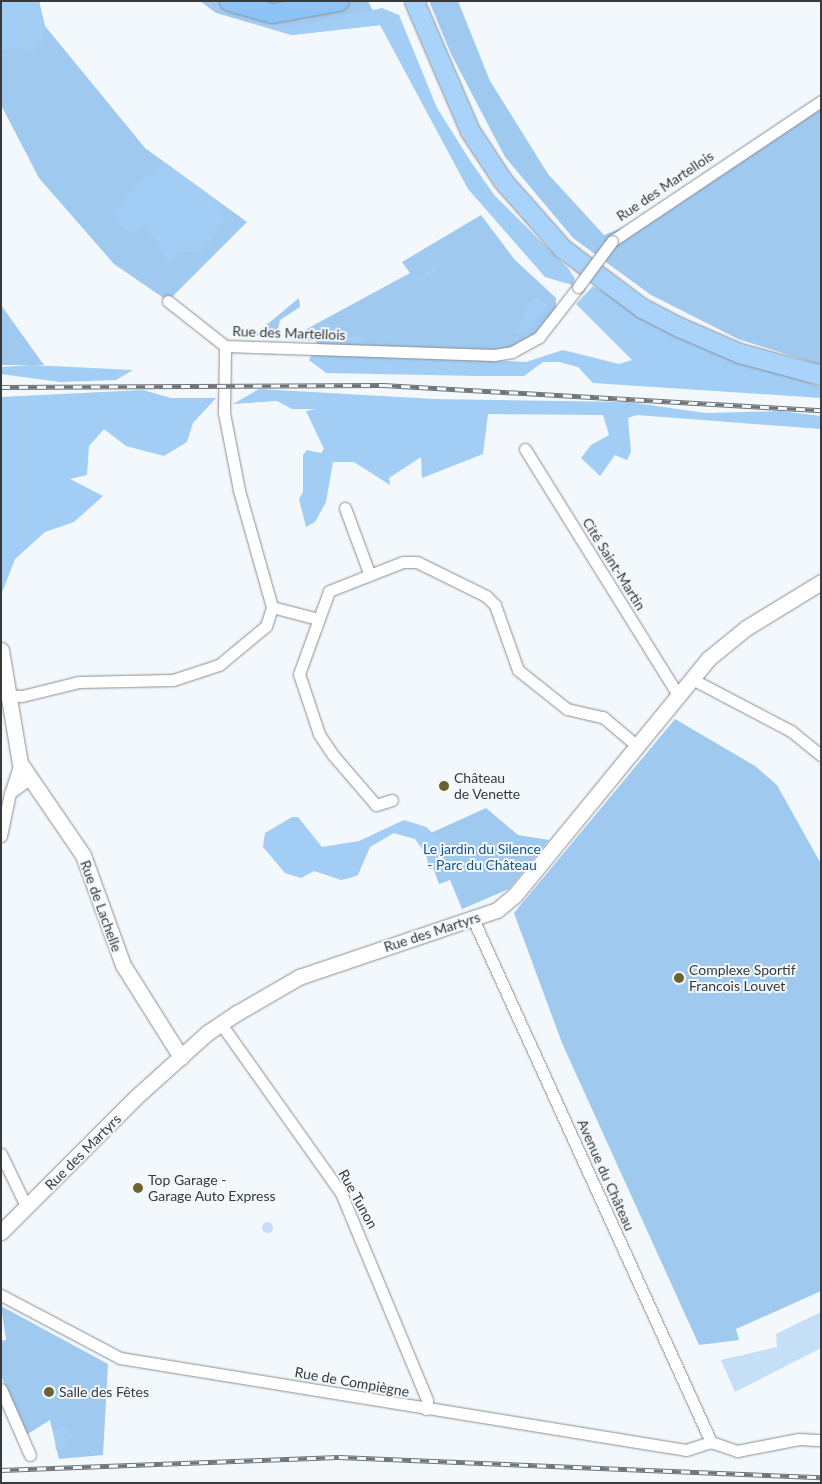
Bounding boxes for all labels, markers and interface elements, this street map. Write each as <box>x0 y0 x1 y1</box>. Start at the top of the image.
street label: Rue des Martellois <box>613 147 717 225</box>
street label: Rue des Martellois <box>232 323 346 343</box>
street label: Cité Saint-Martin <box>579 515 649 613</box>
place label: Château de Venette <box>454 770 521 802</box>
marker: Château de Venette <box>438 780 450 792</box>
park label: Le jardin du Silence - Parc du Château <box>423 841 541 874</box>
street label: Rue de Lachelle <box>77 858 125 954</box>
street label: Rue des Martyrs <box>382 909 482 955</box>
place label: Complexe Sportif Francois Louvet <box>689 962 796 994</box>
marker: Complexe Sportif Francois Louvet <box>673 972 685 984</box>
street label: Rue des Martyrs <box>42 1111 124 1193</box>
street label: Avenue du Château <box>574 1117 638 1233</box>
street label: Rue Tunon <box>335 1166 381 1232</box>
place label: Top Garage - Garage Auto Express <box>148 1172 276 1204</box>
marker: Top Garage - Garage Auto Express <box>132 1182 144 1194</box>
street label: Rue de Compiègne <box>294 1364 410 1400</box>
place label: Salle des Fêtes <box>59 1384 149 1400</box>
marker: Salle des Fêtes <box>43 1386 55 1398</box>

